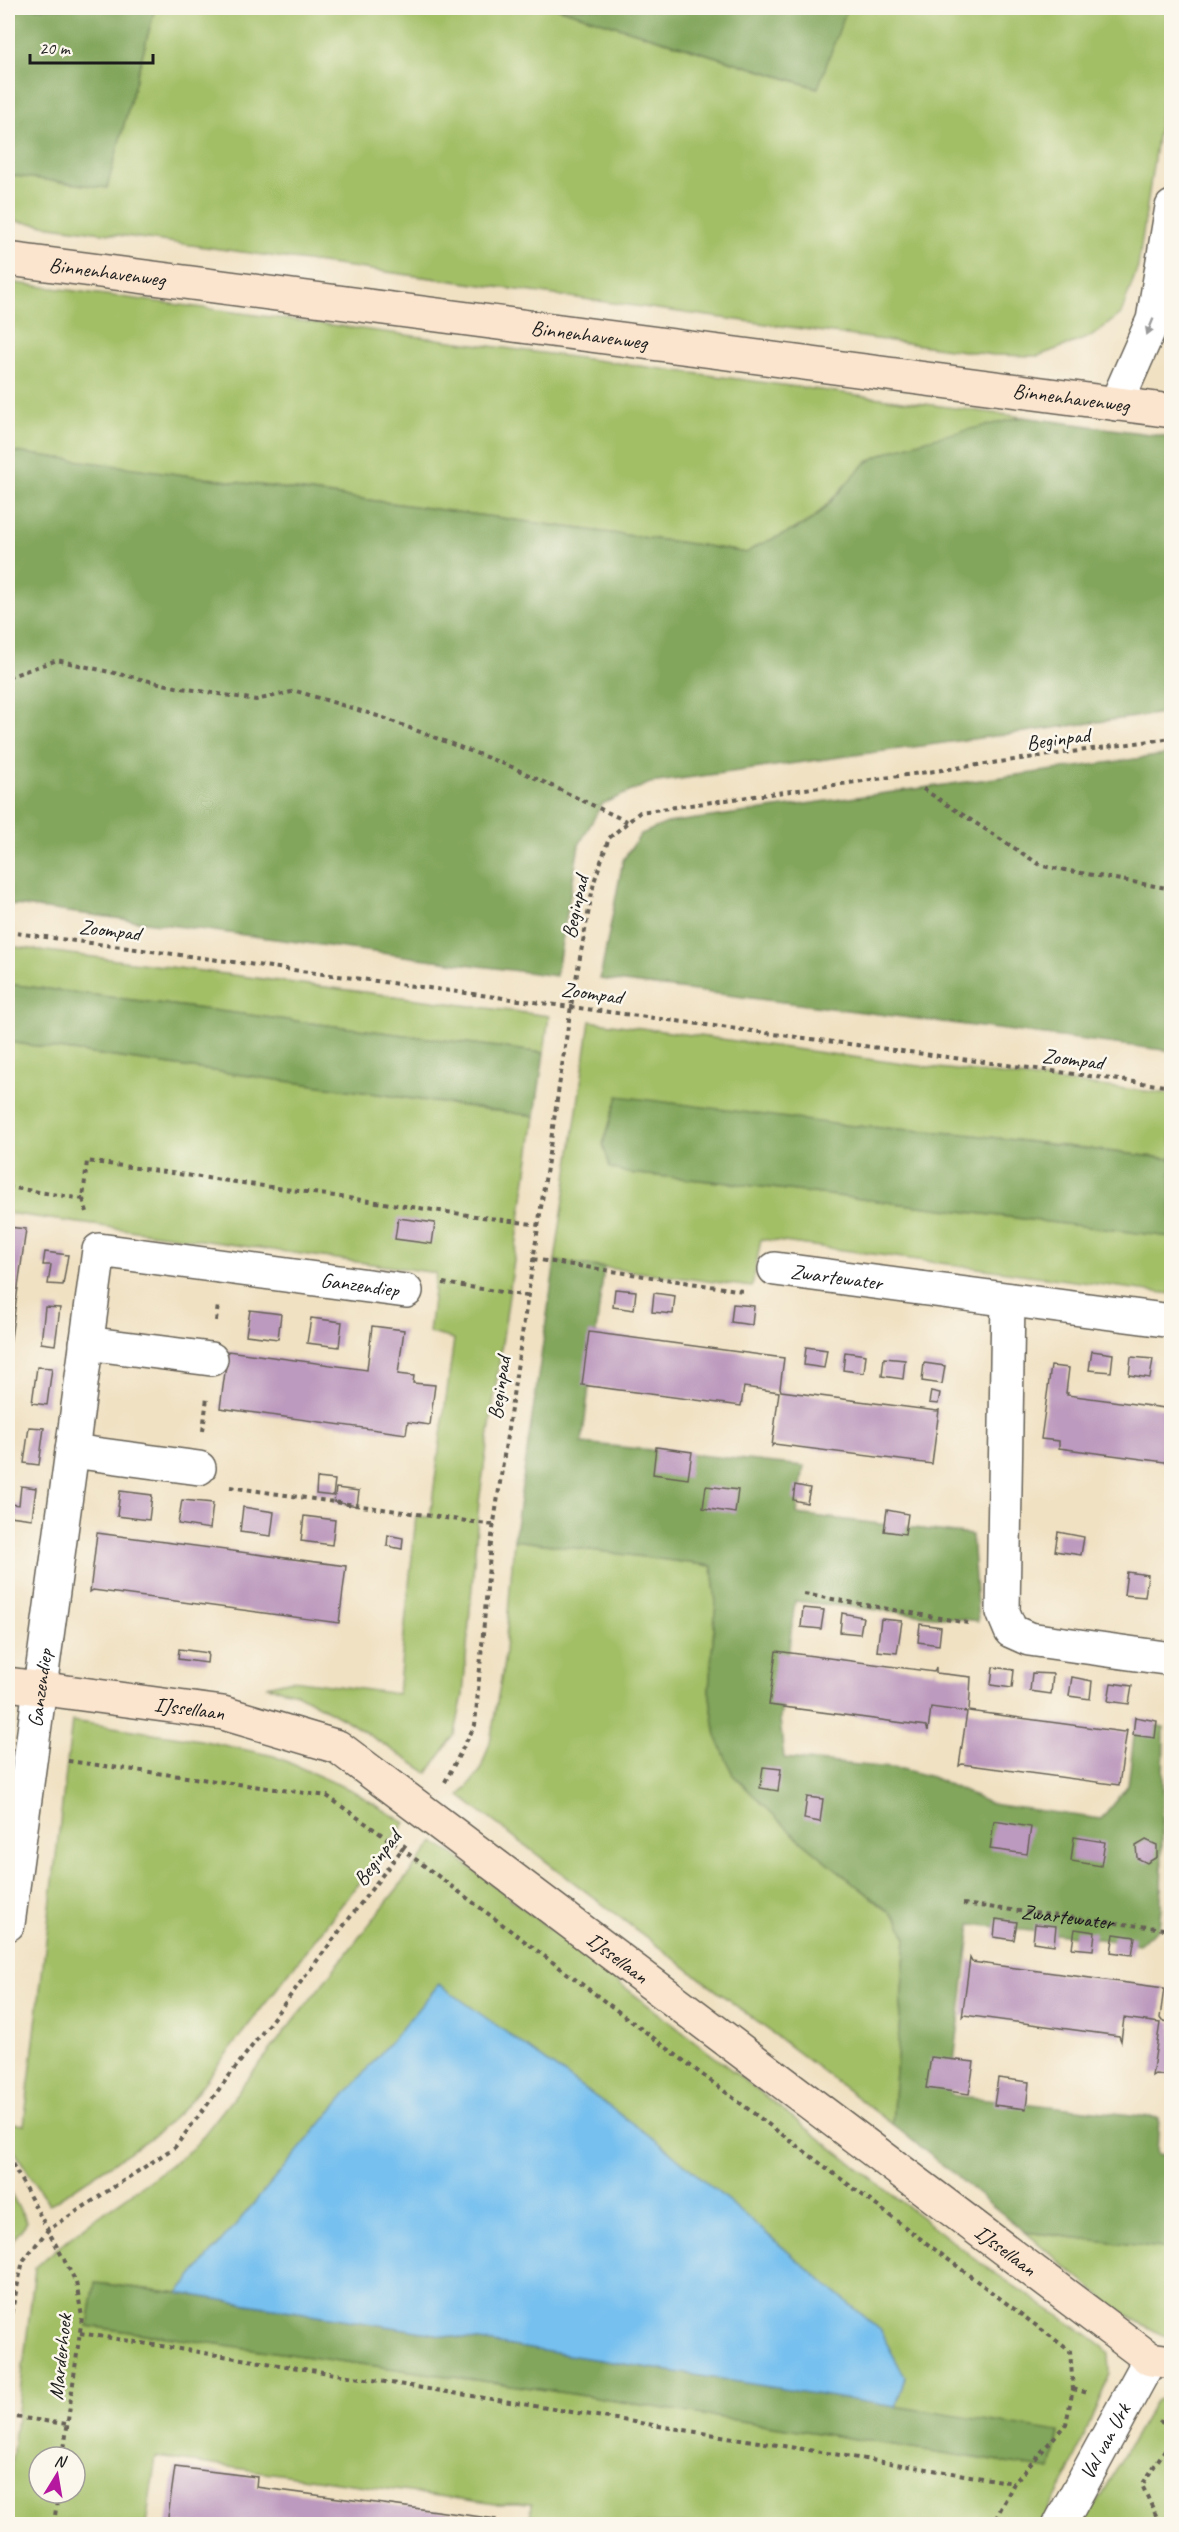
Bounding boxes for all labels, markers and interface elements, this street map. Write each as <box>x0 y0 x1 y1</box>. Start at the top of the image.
scale bar <box>30 27 153 65</box>
text: 20 m <box>39 37 72 59</box>
street label: Binnenhavenweg <box>47 251 168 293</box>
street label: Binnenhavenweg <box>529 314 650 356</box>
one-way arrow <box>1145 318 1155 336</box>
street label: Binnenhavenweg <box>1011 377 1132 418</box>
street label: Beginpad <box>1025 721 1095 756</box>
street label: Beginpad <box>556 870 595 941</box>
street label: Zoompad <box>78 913 145 947</box>
street label: Zoompad <box>560 976 627 1011</box>
street label: Zoompad <box>1041 1042 1108 1076</box>
street label: Zwartewater <box>789 1258 885 1296</box>
street label: Ganzendiep <box>319 1267 402 1303</box>
street label: Beginpad <box>482 1351 517 1421</box>
street label: Ganzendiep <box>22 1646 58 1729</box>
street label: IJssellaan <box>153 1691 227 1726</box>
street label: Beginpad <box>348 1822 409 1891</box>
street label: Zwartewater <box>1020 1898 1116 1936</box>
street label: IJssellaan <box>582 1926 654 1990</box>
street label: IJssellaan <box>970 2219 1042 2282</box>
street label: Marderhoek <box>43 2311 78 2401</box>
street label: Val van Urk <box>1074 2398 1137 2484</box>
north arrow <box>27 2445 87 2505</box>
text: N <box>53 2450 69 2473</box>

